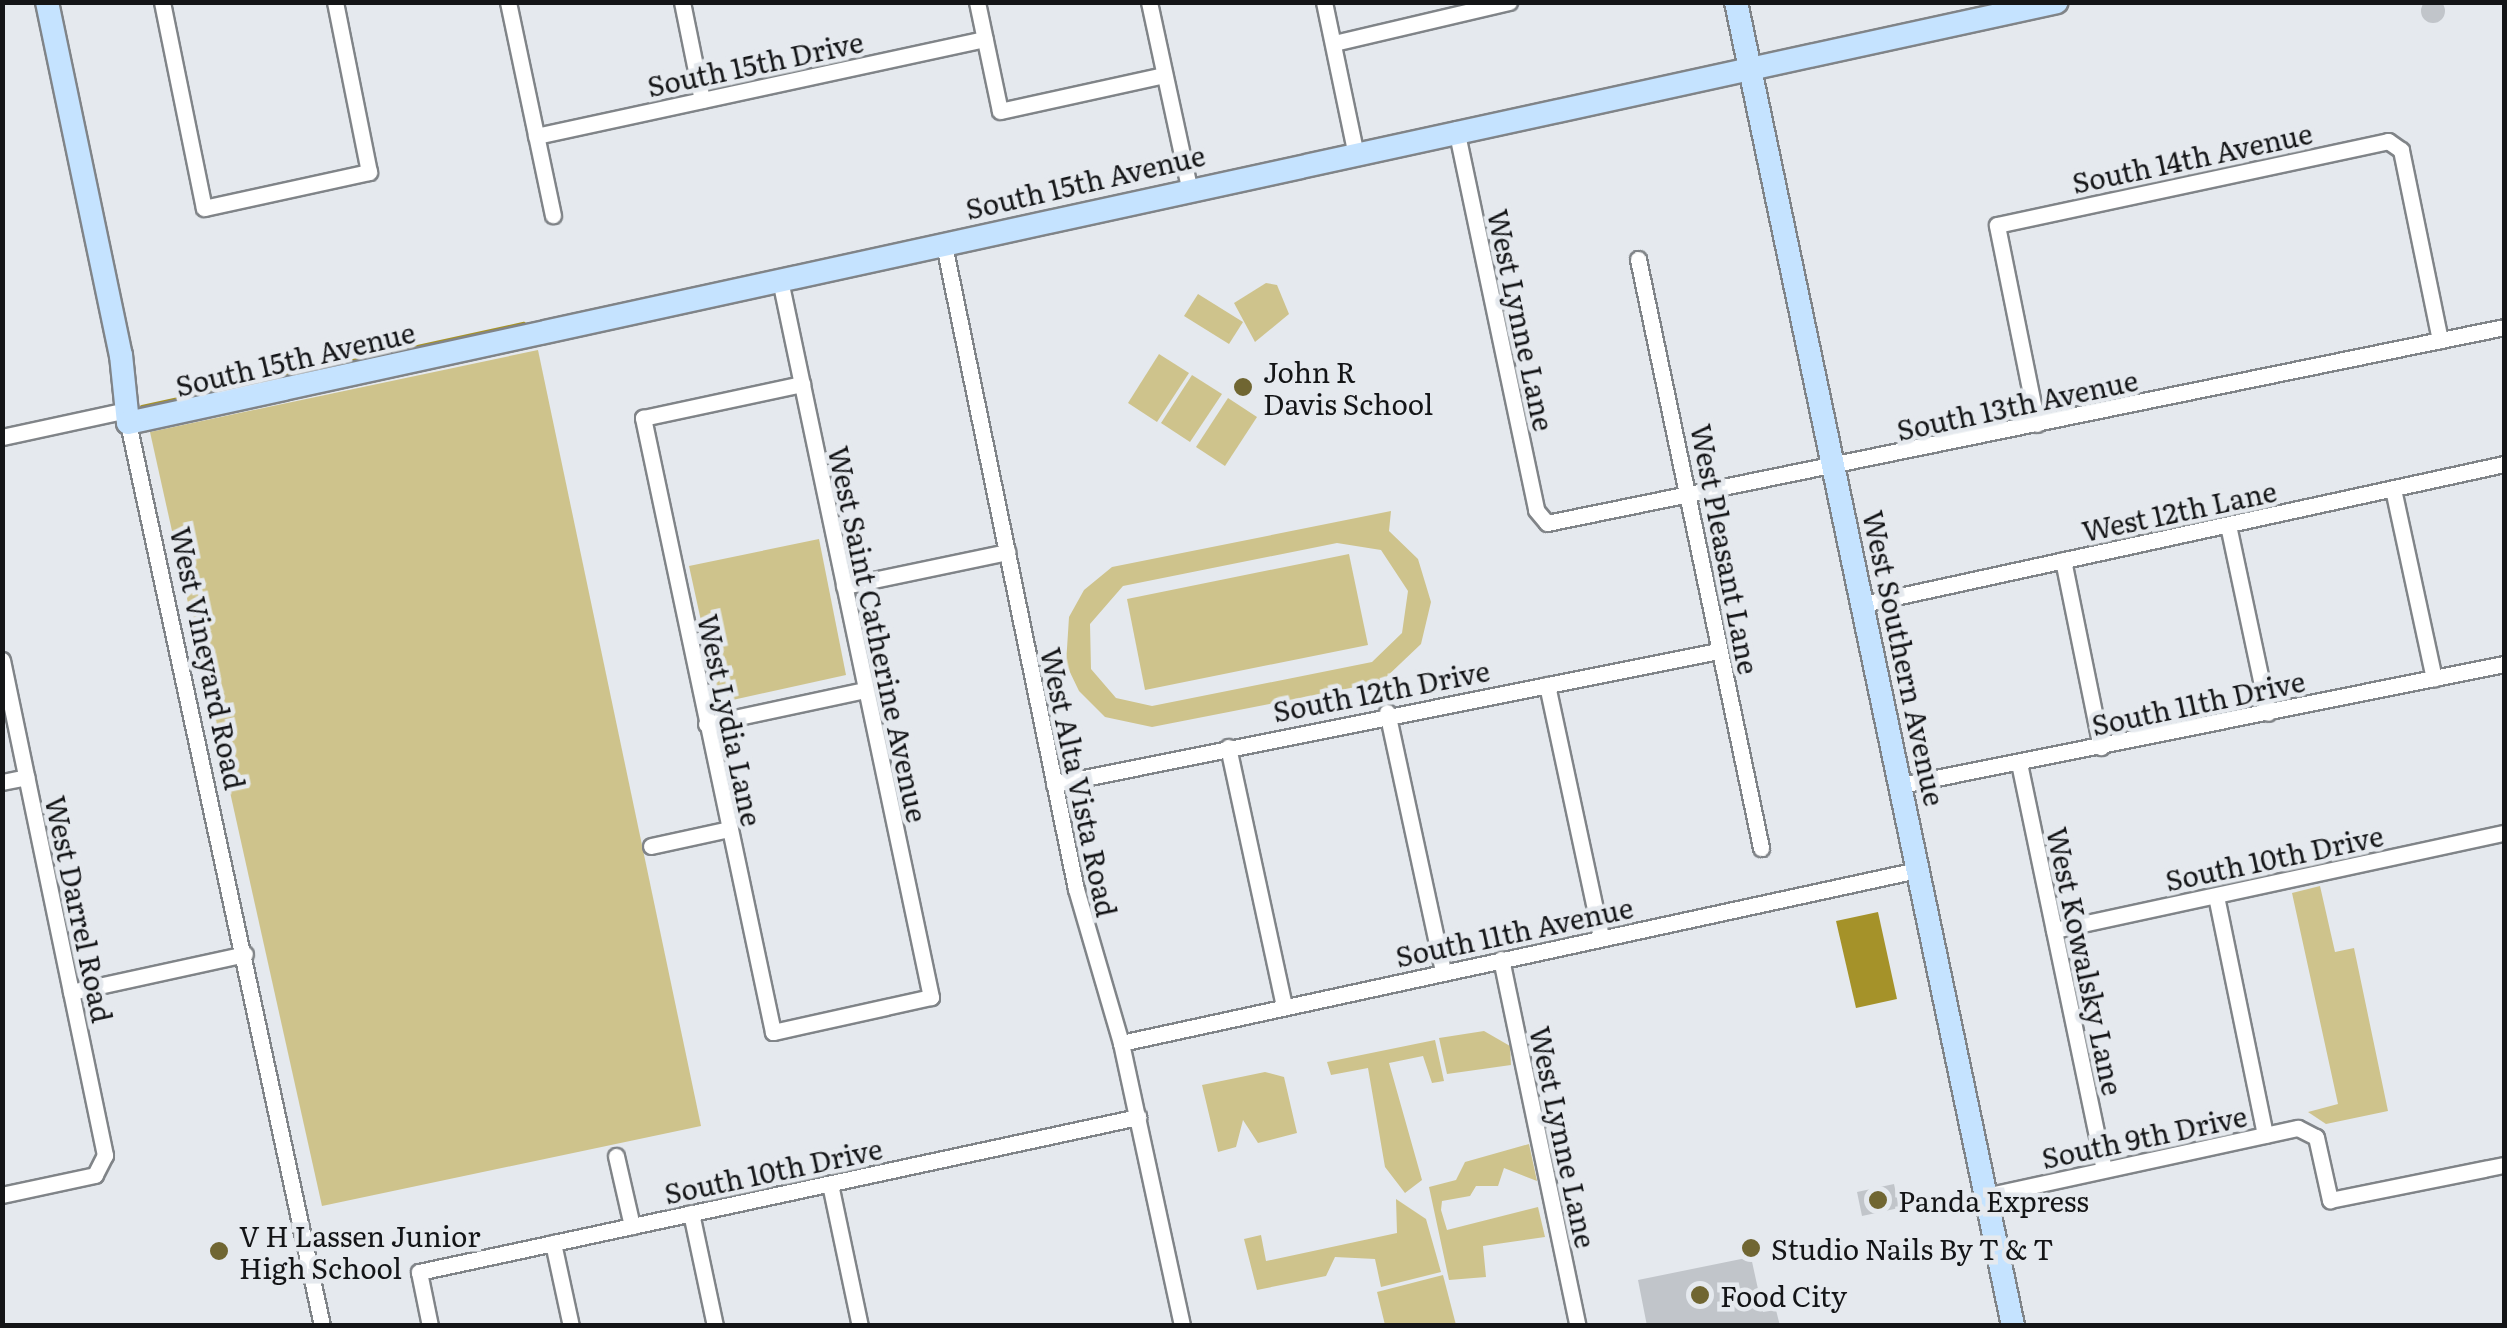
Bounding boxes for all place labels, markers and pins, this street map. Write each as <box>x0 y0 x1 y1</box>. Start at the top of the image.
place label: John R Davis School <box>1263 354 1433 420</box>
marker: John R Davis School <box>1232 376 1254 398</box>
place label: Panda Express <box>1898 1183 2089 1217</box>
marker: Panda Express <box>1867 1189 1889 1211</box>
place label: V H Lassen Junior High School <box>239 1218 480 1284</box>
place label: Studio Nails By T & T <box>1771 1231 2054 1265</box>
marker: Studio Nails By T & T <box>1740 1237 1762 1259</box>
marker: V H Lassen Junior High School <box>208 1240 230 1262</box>
place label: Food City <box>1720 1278 1847 1312</box>
marker: Food City <box>1689 1284 1711 1306</box>

